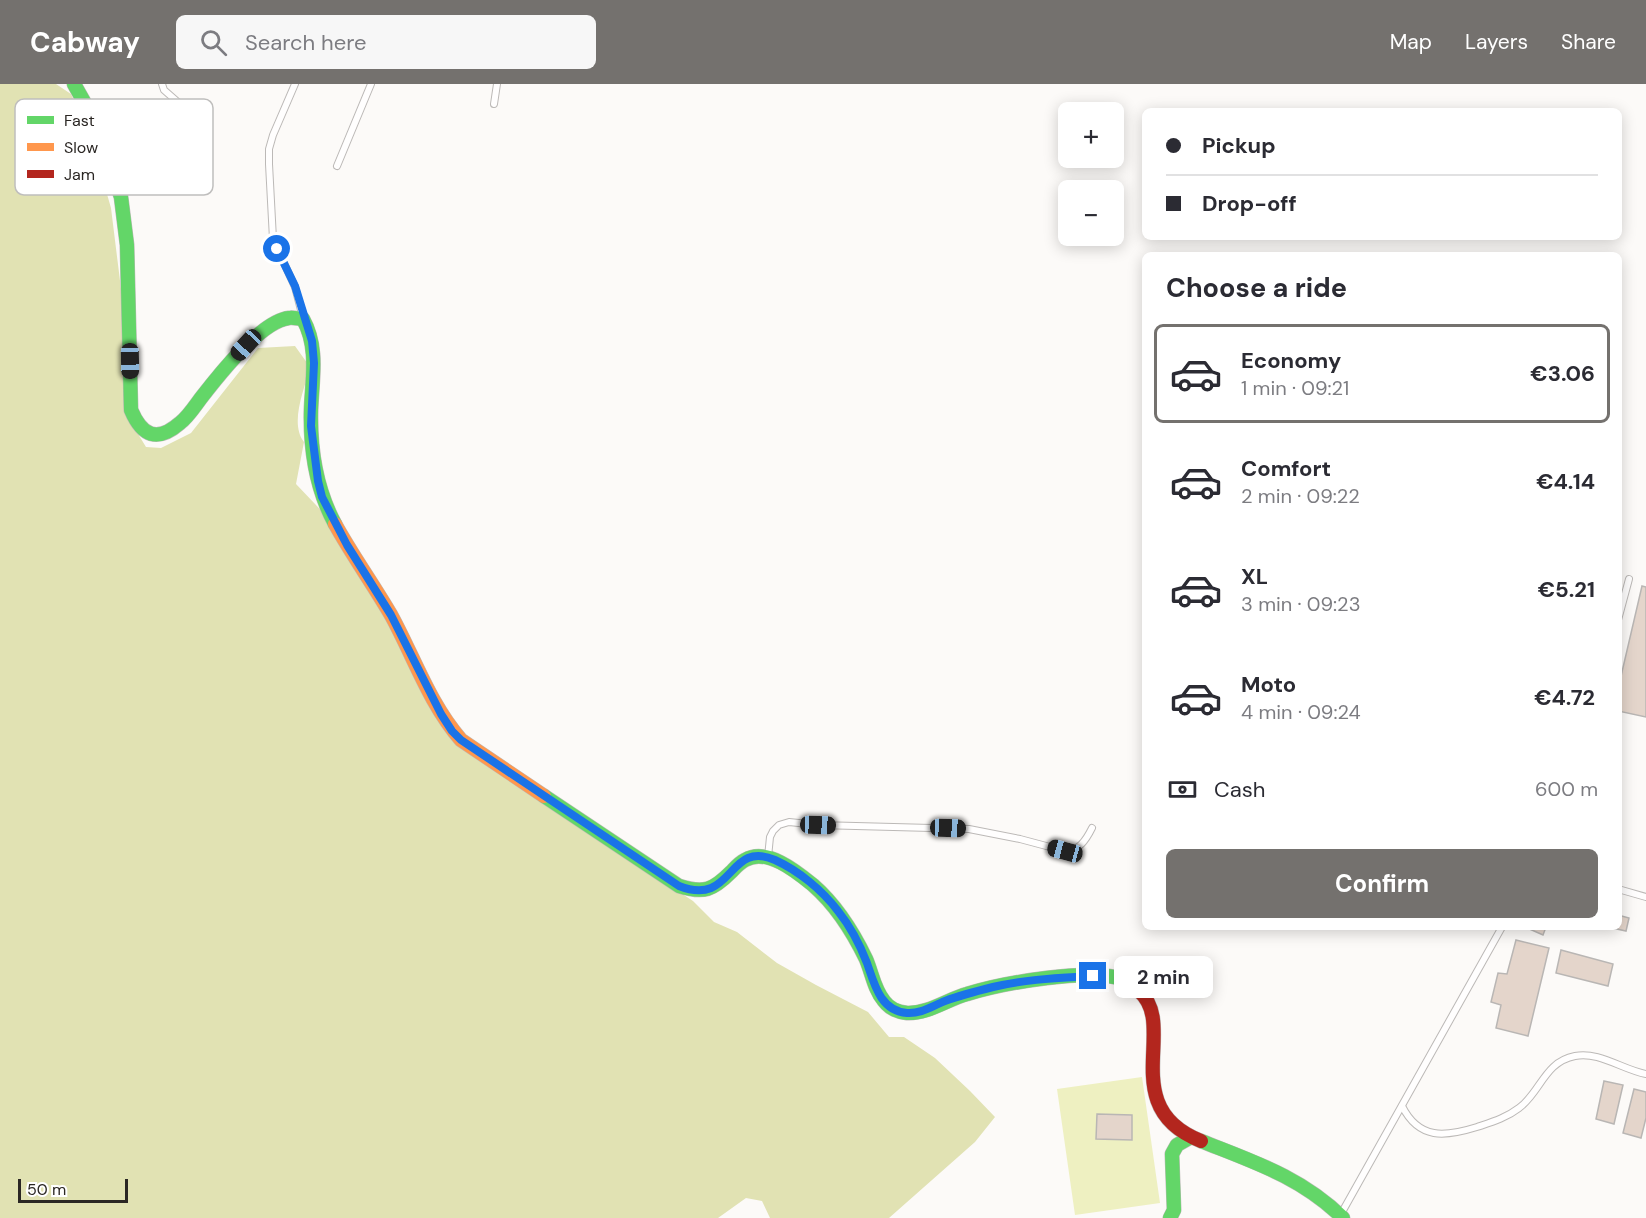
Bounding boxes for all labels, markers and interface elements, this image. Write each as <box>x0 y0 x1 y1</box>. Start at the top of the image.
search box <box>176 15 596 69</box>
text: Cabway <box>30 24 140 61</box>
icon: search <box>197 26 230 59</box>
text: Search here <box>245 28 366 57</box>
text: Map <box>1390 28 1432 56</box>
text: Layers <box>1465 28 1528 56</box>
text: Share <box>1561 28 1616 56</box>
legend <box>15 99 213 195</box>
map controls <box>1058 102 1124 246</box>
button: + <box>1058 102 1124 168</box>
text: Fast <box>64 110 95 131</box>
text: Pickup <box>1202 131 1276 160</box>
text: Slow <box>64 137 98 158</box>
text: Jam <box>64 164 95 185</box>
button: − <box>1058 180 1124 246</box>
text: Drop-off <box>1202 189 1297 218</box>
route start <box>263 235 290 262</box>
text: Choose a ride <box>1166 270 1347 305</box>
car <box>227 326 265 364</box>
car <box>121 343 139 379</box>
text: Economy <box>1241 346 1341 375</box>
icon: car <box>1169 347 1223 401</box>
text: €3.06 <box>1530 359 1595 388</box>
text: 1 min · 09:21 <box>1241 375 1349 401</box>
text: Comfort <box>1241 454 1331 483</box>
icon: car <box>1169 455 1223 509</box>
text: €4.14 <box>1536 467 1595 496</box>
text: 2 min · 09:22 <box>1241 483 1360 509</box>
text: XL <box>1241 562 1268 591</box>
icon: car <box>1169 563 1223 617</box>
text: €5.21 <box>1538 575 1595 604</box>
text: 3 min · 09:23 <box>1241 591 1360 617</box>
text: Moto <box>1241 670 1296 699</box>
icon: car <box>1169 671 1223 725</box>
text: €4.72 <box>1534 683 1595 712</box>
text: 4 min · 09:24 <box>1241 699 1361 725</box>
icon: cash <box>1166 773 1199 806</box>
text: Cash <box>1214 775 1265 804</box>
text: 600 m <box>1535 776 1598 802</box>
car <box>800 815 836 835</box>
car <box>930 818 966 838</box>
car <box>1045 838 1085 864</box>
button: Confirm <box>1166 849 1598 918</box>
callout: 2 min <box>1114 955 1213 997</box>
route end <box>1079 962 1106 989</box>
text: 2 min <box>1137 964 1190 990</box>
scale bar <box>18 1176 128 1204</box>
text: 50 m <box>27 1179 66 1200</box>

